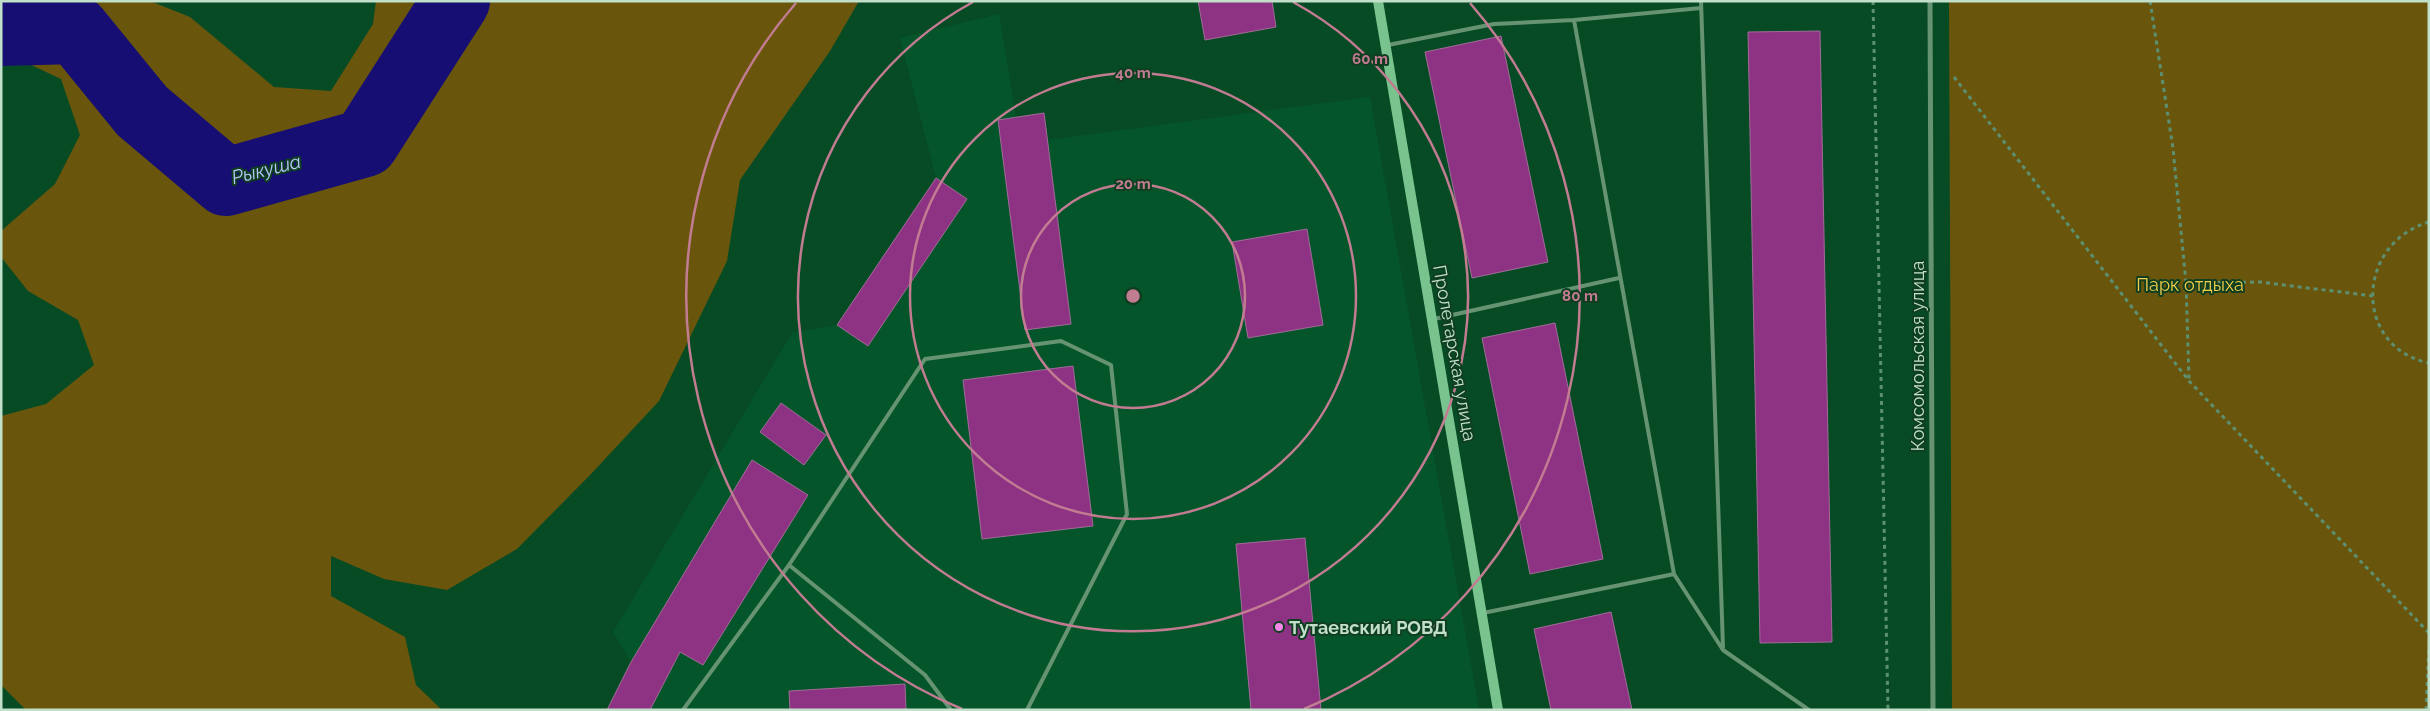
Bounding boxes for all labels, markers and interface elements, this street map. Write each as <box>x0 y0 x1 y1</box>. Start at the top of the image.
text: 60 m <box>1352 50 1388 68</box>
text: 40 m <box>1115 64 1151 82</box>
water label: Рыкуша <box>229 150 303 188</box>
text: 20 m <box>1115 175 1151 193</box>
street label: Комсомольская улица <box>1907 261 1928 451</box>
street label: Пролетарская улица <box>1429 263 1481 443</box>
park label: Парк отдыха <box>2136 274 2244 295</box>
centre of rings <box>1124 287 1142 305</box>
text: 80 m <box>1562 287 1598 305</box>
place label: Тутаевский РОВД <box>1289 617 1447 638</box>
marker: Тутаевский РОВД <box>1273 621 1285 633</box>

